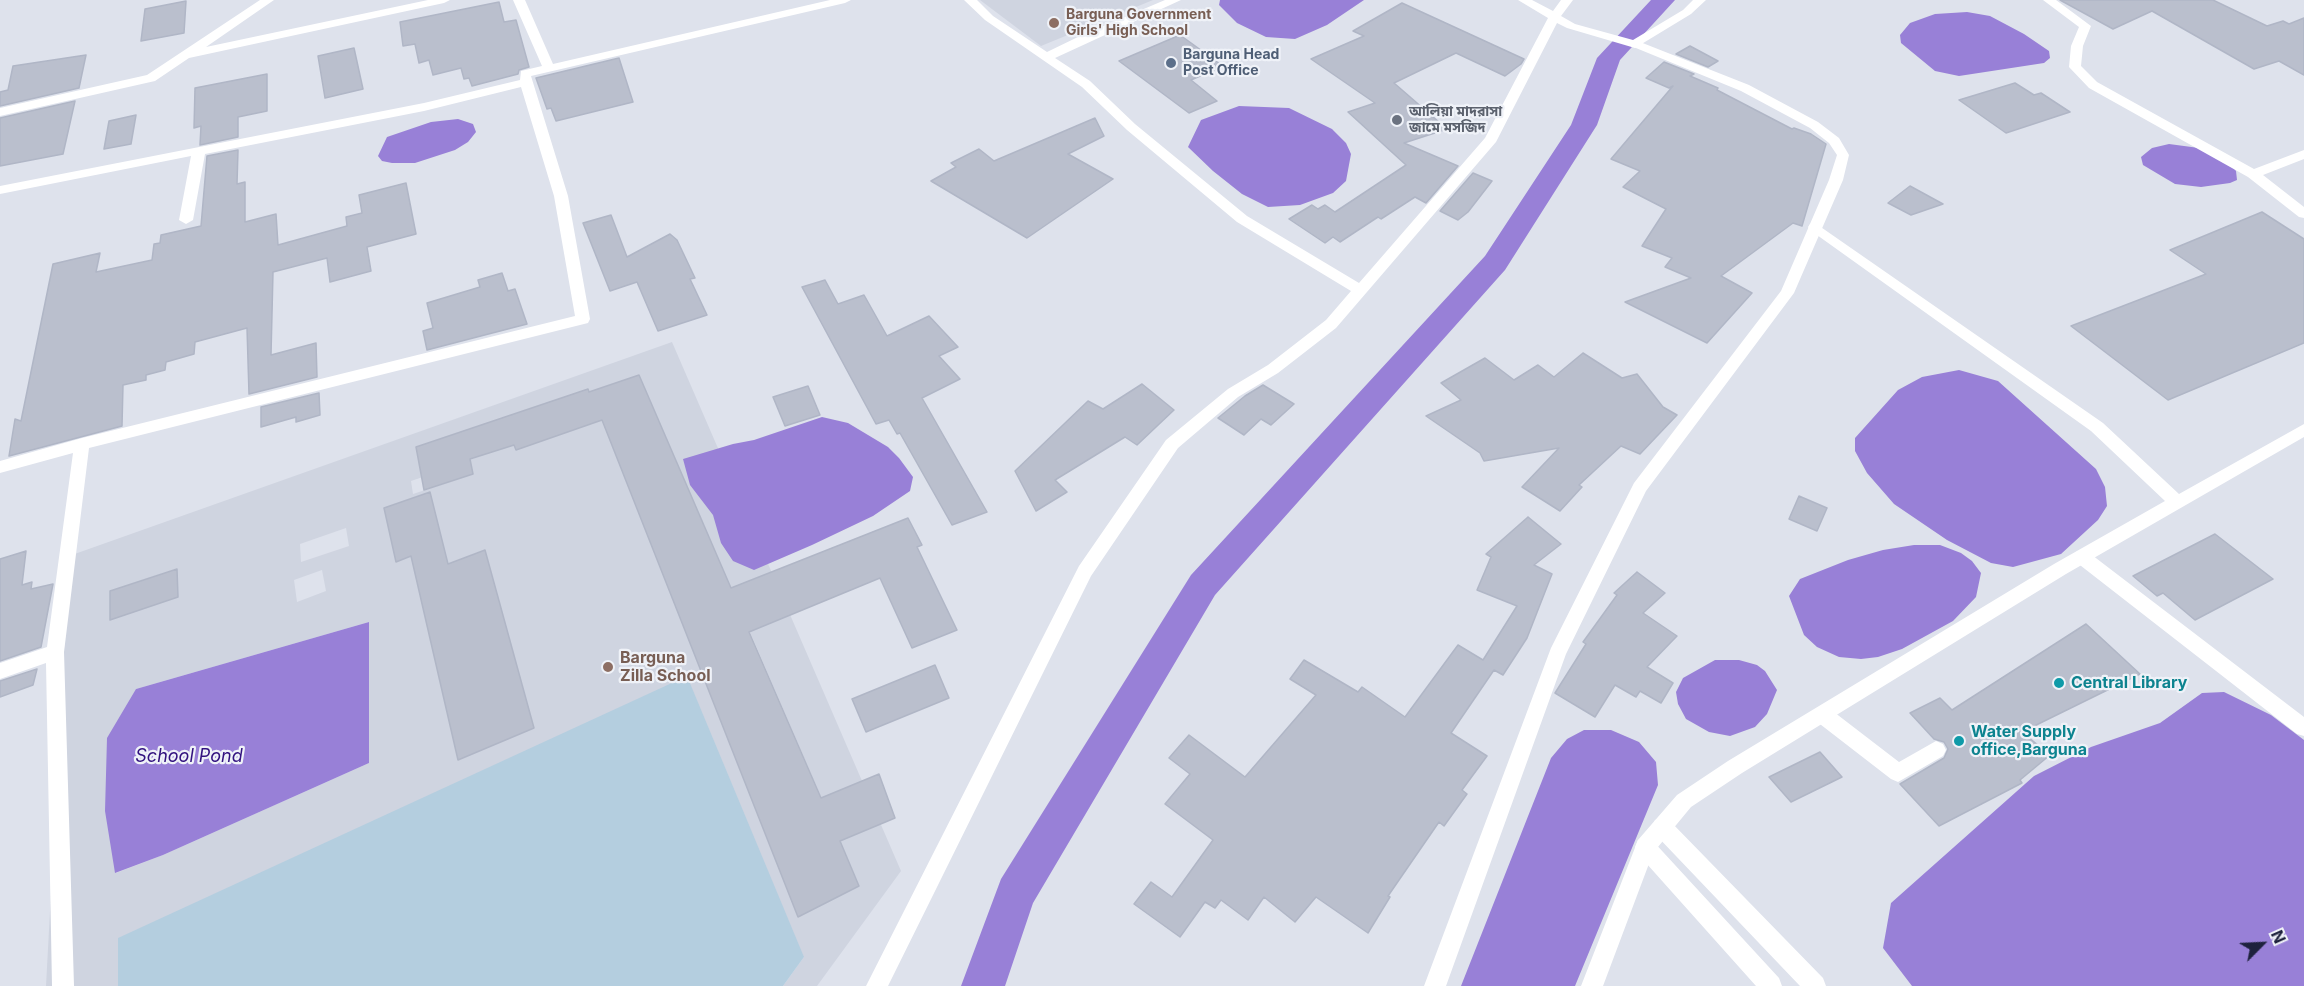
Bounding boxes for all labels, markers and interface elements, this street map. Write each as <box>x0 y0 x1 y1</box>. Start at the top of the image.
place label: Barguna Government Girls' High School <box>1066 7 1211 40</box>
marker: Barguna Government Girls' High School <box>1047 16 1061 30</box>
place label: Barguna Head Post Office <box>1183 47 1279 80</box>
marker: Barguna Head Post Office <box>1164 56 1178 70</box>
place label: আলিয়া মাদরাসা জামে মসজিদ <box>1409 104 1502 136</box>
marker: আলিয়া মাদরাসা জামে মসজিদ <box>1390 113 1404 127</box>
place label: Barguna Zilla School <box>620 648 711 686</box>
marker: Barguna Zilla School <box>601 660 615 674</box>
place label: Central Library <box>2071 673 2187 693</box>
marker: Central Library <box>2052 676 2066 690</box>
place label: Water Supply office,Barguna <box>1971 722 2087 760</box>
marker: Water Supply office,Barguna <box>1952 734 1966 748</box>
water label: School Pond <box>135 746 243 768</box>
north arrow <box>2232 914 2292 974</box>
text: N <box>2267 927 2290 946</box>

